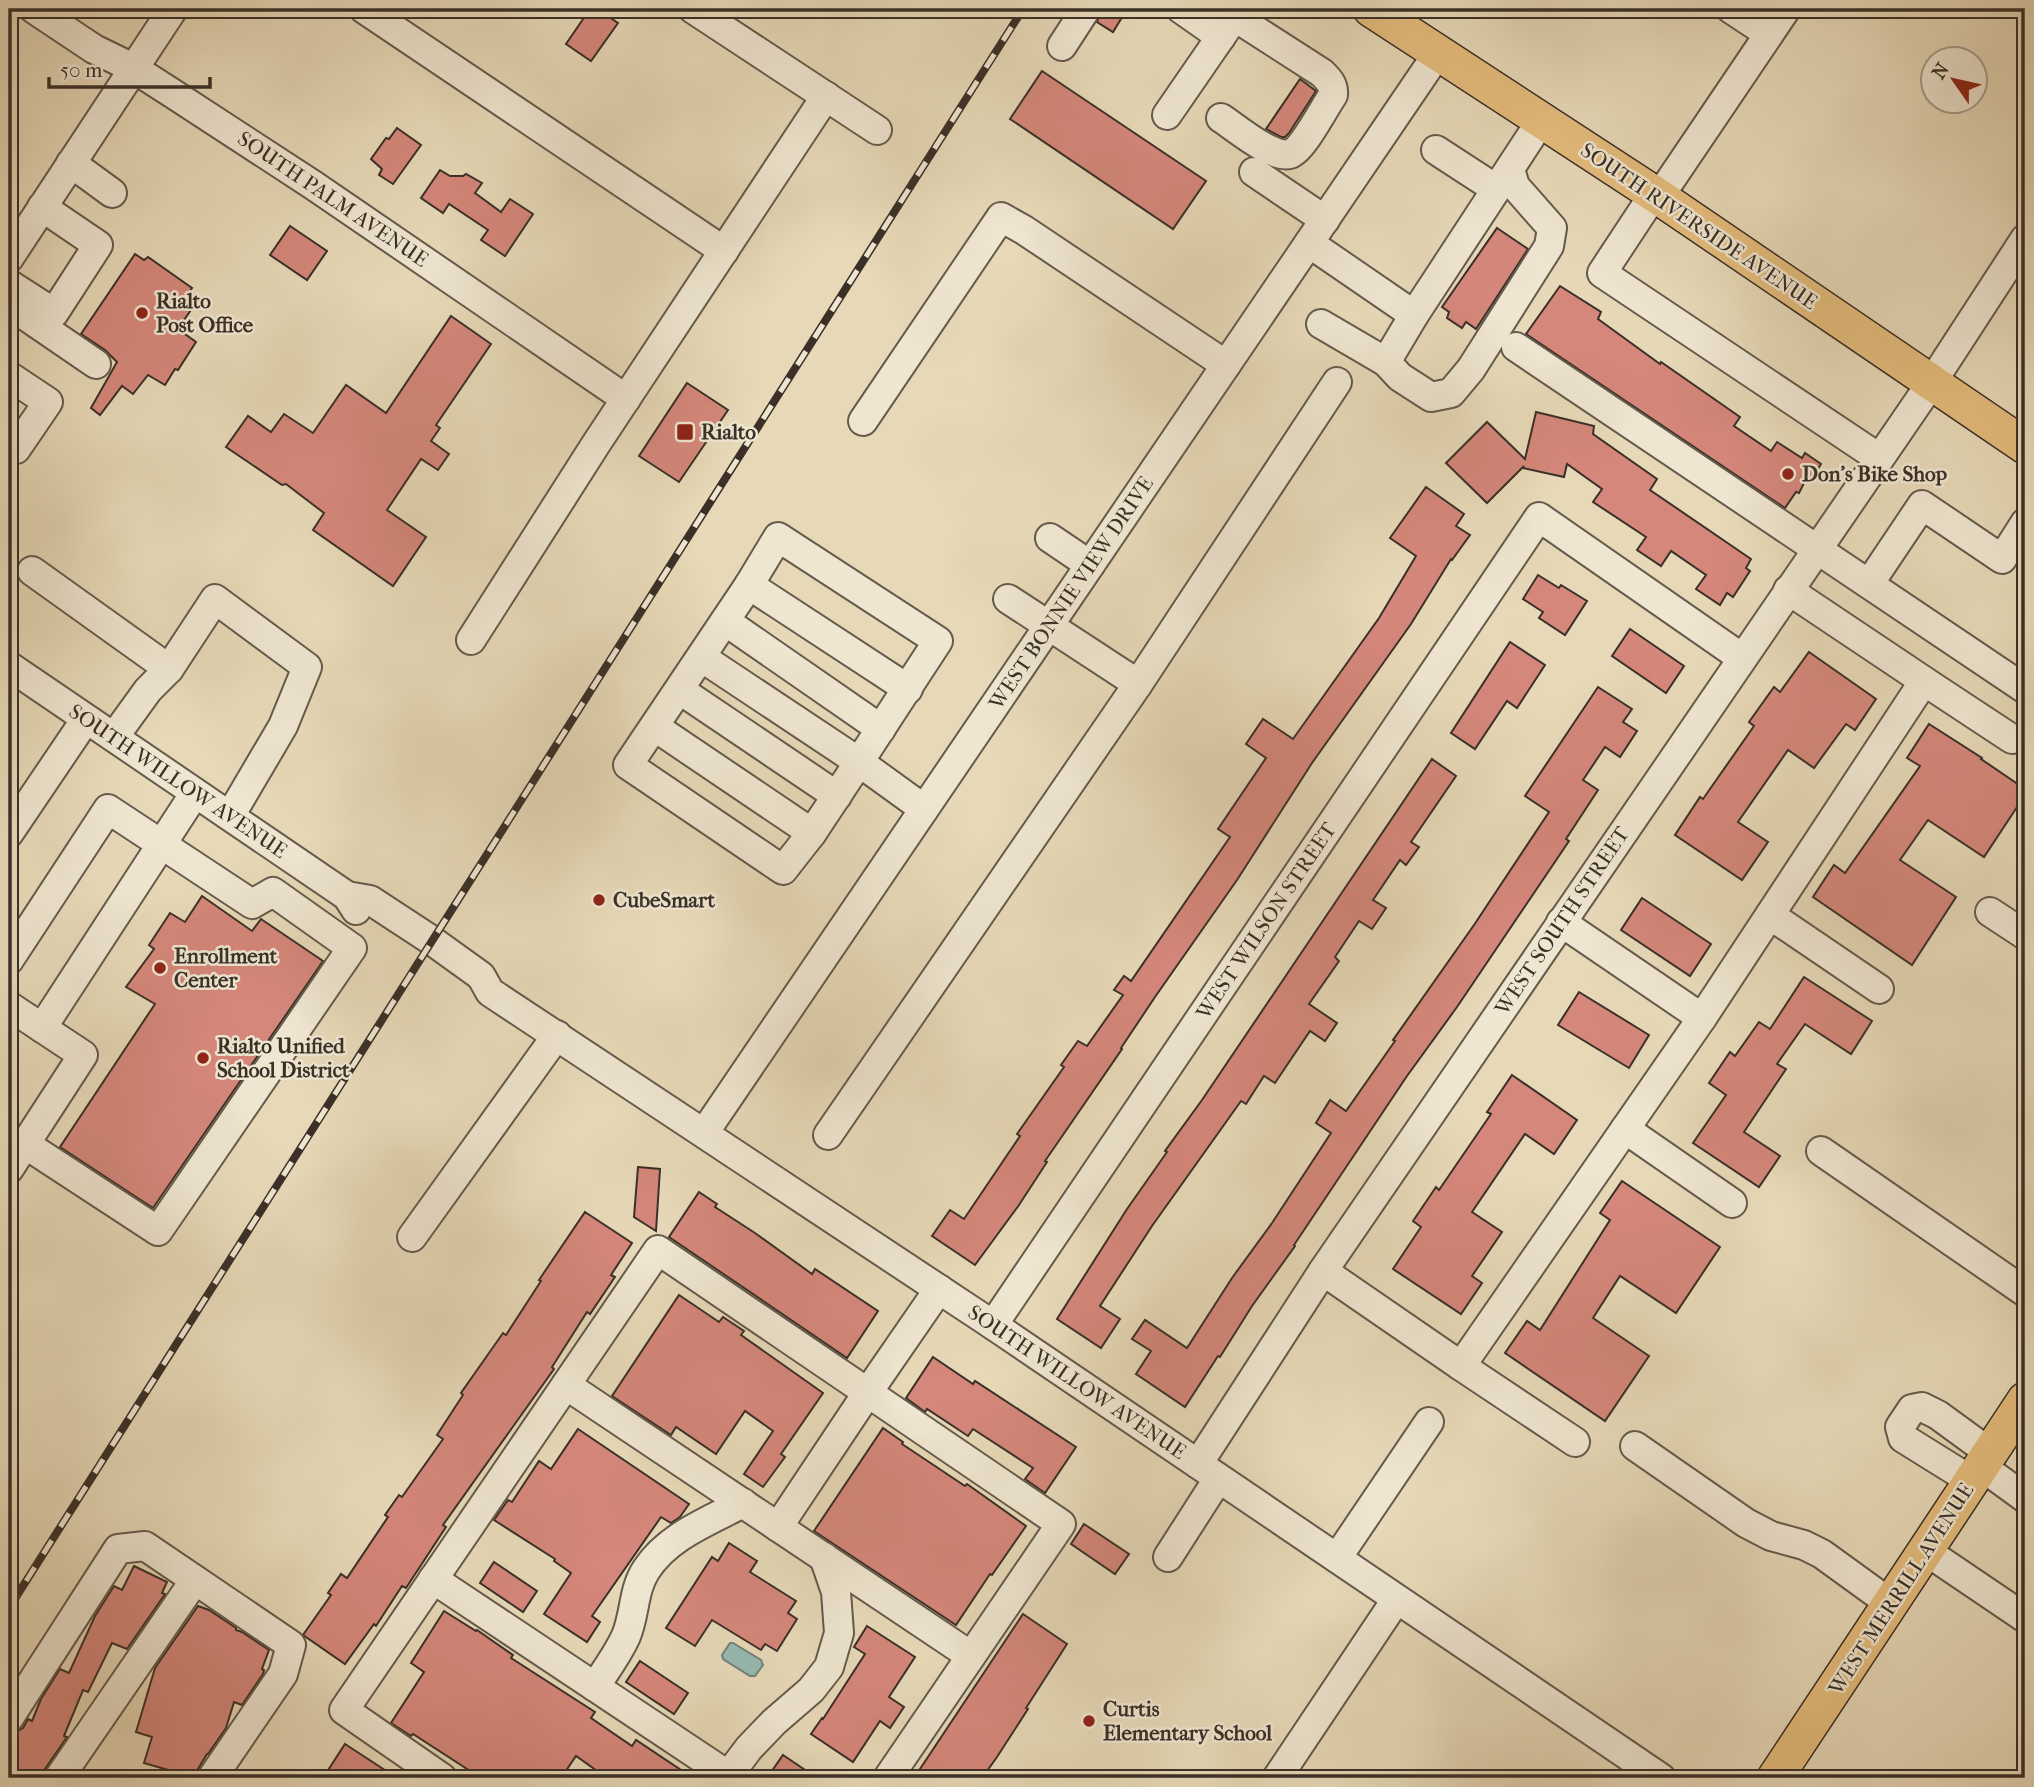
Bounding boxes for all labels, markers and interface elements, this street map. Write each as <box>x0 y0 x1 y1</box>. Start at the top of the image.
scale bar <box>49 46 210 90</box>
north arrow <box>1918 46 1988 116</box>
text: 50 m <box>60 58 103 82</box>
text: N <box>1928 58 1954 83</box>
street label: SOUTH PALM AVENUE <box>233 126 433 272</box>
street label: SOUTH RIVERSIDE AVENUE <box>1576 138 1822 314</box>
place label: Rialto Post Office <box>156 289 254 337</box>
marker: Rialto Post Office <box>134 305 150 321</box>
place label: Rialto <box>701 420 756 444</box>
marker: Rialto <box>675 422 695 442</box>
place label: Don's Bike Shop <box>1802 462 1948 486</box>
marker: Don's Bike Shop <box>1780 466 1796 482</box>
street label: WEST BONNIE VIEW DRIVE <box>983 472 1158 715</box>
street label: SOUTH WILLOW AVENUE <box>64 699 292 863</box>
street label: WEST WILSON STREET <box>1191 817 1341 1025</box>
street label: WEST SOUTH STREET <box>1490 822 1634 1020</box>
place label: CubeSmart <box>613 888 715 912</box>
marker: CubeSmart <box>591 892 607 908</box>
place label: Enrollment Center <box>174 944 278 992</box>
marker: Enrollment Center <box>152 960 168 976</box>
place label: Rialto Unified School District <box>217 1034 350 1082</box>
marker: Rialto Unified School District <box>195 1050 211 1066</box>
street label: SOUTH WILLOW AVENUE <box>963 1300 1191 1464</box>
street label: WEST MERRILL AVENUE <box>1823 1479 1978 1700</box>
place label: Curtis Elementary School <box>1103 1697 1272 1745</box>
marker: Curtis Elementary School <box>1081 1713 1097 1729</box>

